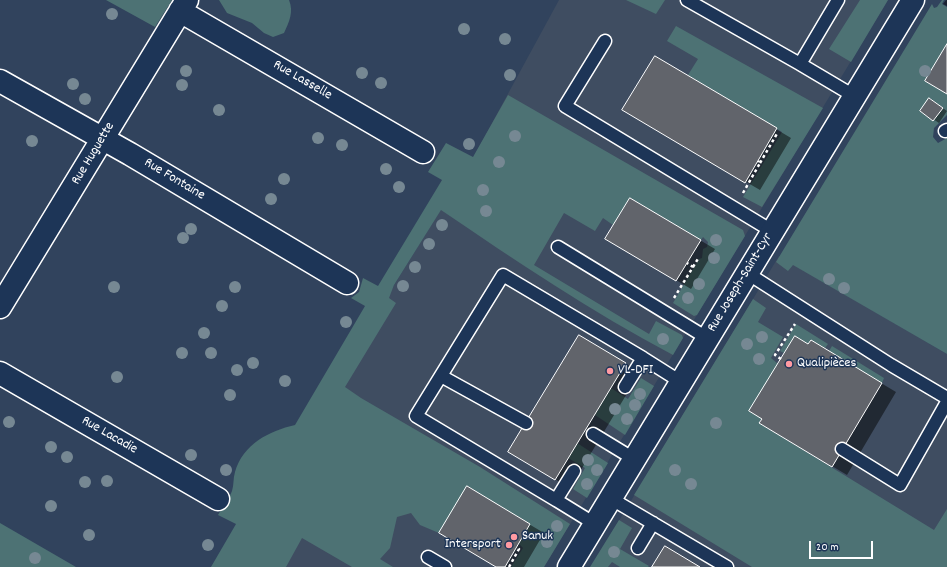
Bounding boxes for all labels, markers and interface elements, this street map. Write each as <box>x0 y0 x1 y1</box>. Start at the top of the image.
street label: Rue Lasselle <box>270 57 334 105</box>
street label: Rue Huguette <box>69 120 119 188</box>
street label: Rue Fontaine <box>140 155 208 205</box>
street label: Rue Joseph-Saint-Cyr <box>705 230 777 336</box>
place label: Qualipièces <box>797 356 856 372</box>
marker: Qualipièces <box>784 359 794 369</box>
place label: VL-DFI <box>618 363 653 379</box>
marker: VL-DFI <box>605 366 615 376</box>
street label: Rue Lacadie <box>78 413 140 459</box>
place label: Sanuk <box>522 529 553 545</box>
marker: Sanuk <box>509 532 519 542</box>
scale bar <box>811 533 875 559</box>
place label: Intersport <box>445 537 501 553</box>
text: 20 m <box>816 539 839 556</box>
marker: Intersport <box>504 540 514 550</box>

